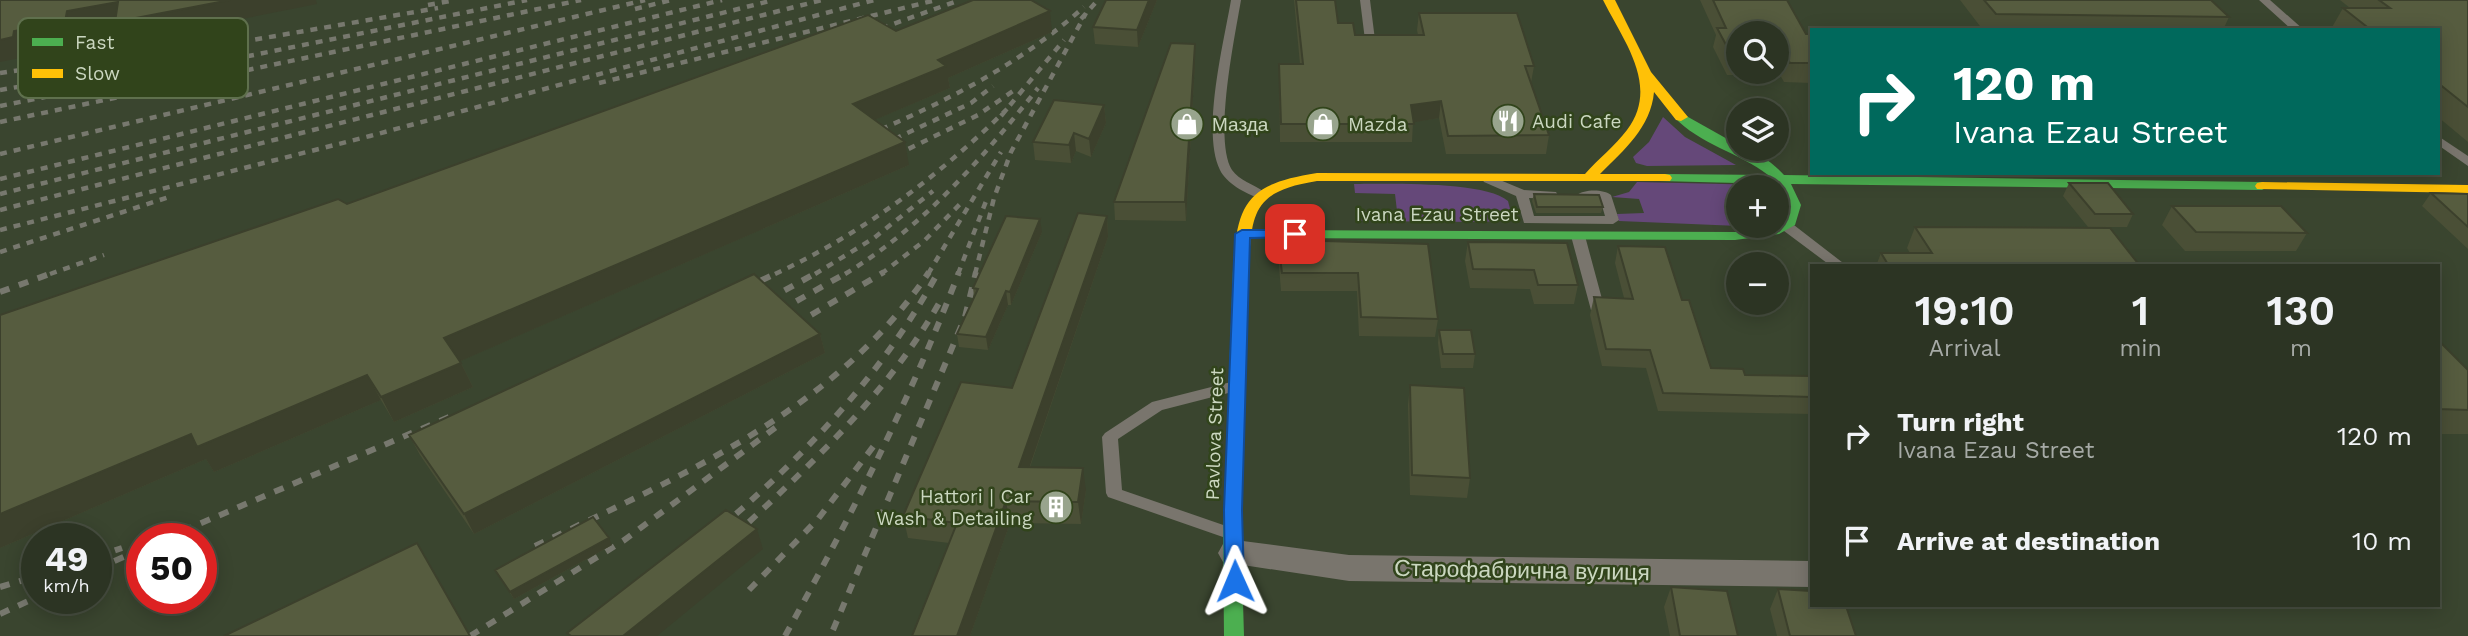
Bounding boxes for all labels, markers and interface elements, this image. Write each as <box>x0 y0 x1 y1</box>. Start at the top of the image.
legend <box>18 18 248 98</box>
map controls <box>1726 21 1789 315</box>
button: search <box>1726 21 1789 84</box>
text: Fast <box>75 31 114 54</box>
text: 120 m <box>1953 54 2095 112</box>
icon: right <box>1838 56 1929 147</box>
text: Slow <box>75 62 120 85</box>
button: layers <box>1726 98 1789 161</box>
restaurant icon: Audi Cafe <box>1489 102 1527 140</box>
shop icon: Мазда <box>1168 105 1206 143</box>
shop icon: Mazda <box>1304 105 1342 143</box>
place label: Audi Cafe <box>1532 110 1621 133</box>
place label: Мазда <box>1212 113 1269 136</box>
place label: Mazda <box>1348 113 1408 136</box>
text: Ivana Ezau Street <box>1953 113 2228 151</box>
button: + <box>1726 175 1789 238</box>
street label: Ivana Ezau Street <box>1356 203 1519 226</box>
pin <box>1265 204 1325 264</box>
icon: arrive <box>1276 215 1314 253</box>
button: − <box>1726 252 1789 315</box>
text: 19:10 <box>1915 286 2015 335</box>
text: 1 <box>2132 286 2149 335</box>
text: 130 <box>2266 286 2335 335</box>
text: Arrival <box>1929 335 2001 362</box>
text: min <box>2119 335 2162 362</box>
text: m <box>2290 335 2312 362</box>
street label: Pavlova Street <box>1201 367 1228 501</box>
text: Turn right <box>1897 407 2024 437</box>
icon: right <box>1838 417 1876 455</box>
text: 120 m <box>2337 421 2412 451</box>
text: Ivana Ezau Street <box>1897 437 2094 464</box>
place label: Hattori | Car Wash & Detailing <box>876 485 1033 530</box>
building icon: Hattori | Car Wash & Detailing <box>1037 488 1075 526</box>
icon: arrive <box>1838 522 1876 560</box>
speed limit sign: 50 <box>126 523 217 614</box>
text: Arrive at destination <box>1897 526 2160 556</box>
text: 10 m <box>2352 526 2412 556</box>
text: 49 <box>44 538 89 580</box>
position arrow <box>1198 544 1272 618</box>
street label: Старофабрична вулиця <box>1394 555 1650 586</box>
text: km/h <box>43 575 90 596</box>

